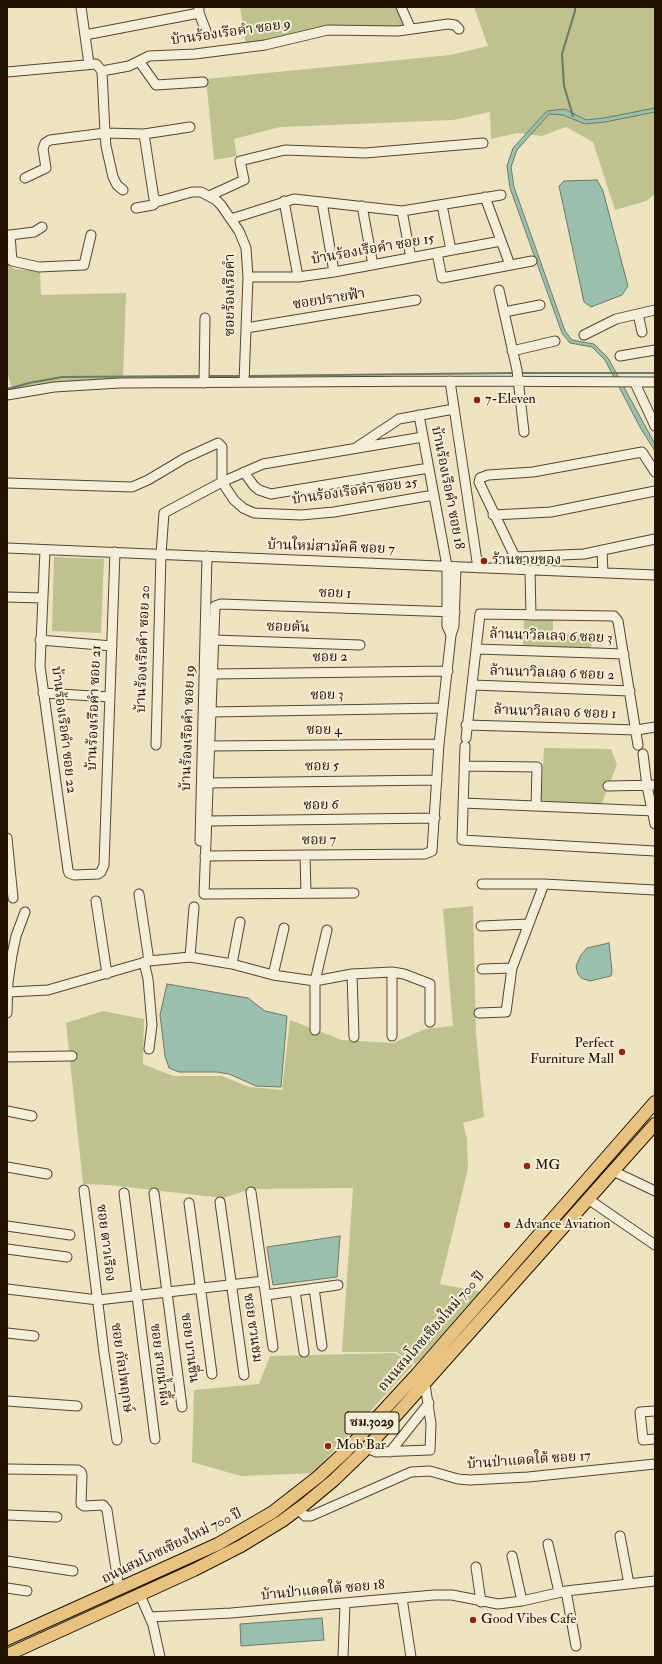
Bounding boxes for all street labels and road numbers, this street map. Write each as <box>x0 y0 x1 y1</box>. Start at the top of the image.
street label: บ้านร้องเรือคำ ซอย 9 <box>170 16 292 50</box>
street label: บ้านร้องเรือคำ ซอย 15 <box>310 231 436 269</box>
street label: ซอยร้องเรือคำ <box>223 254 239 336</box>
street label: ซอยปรายฟ้า <box>292 286 366 314</box>
street label: บ้านร้องเรือคำ ซอย 18 <box>427 425 467 551</box>
street label: บ้านร้องเรือคำ ซอย 25 <box>291 475 419 509</box>
street label: บ้านใหม่สามัคคี ซอย 7 <box>267 537 395 559</box>
street label: บ้านร้องเรือคำ ซอย 20 <box>133 585 155 713</box>
street label: ซอย 1 <box>318 585 352 603</box>
street label: ซอยตัน <box>266 619 310 637</box>
street label: ล้านนาวิลเลจ 6 ซอย 3 <box>489 626 613 648</box>
street label: บ้านร้องเรือคำ ซอย 21 <box>84 645 106 771</box>
street label: ซอย 2 <box>312 649 348 667</box>
street label: ล้านนาวิลเลจ 6 ซอย 2 <box>489 663 615 685</box>
street label: บ้านร้องเรือคำ ซอย 19 <box>178 665 200 791</box>
street label: บ้านร้องเรือคำ ซอย 22 <box>47 666 79 794</box>
street label: ซอย 3 <box>310 687 344 705</box>
street label: ล้านนาวิลเลจ 6 ซอย 1 <box>493 702 617 724</box>
street label: ซอย 4 <box>306 723 342 739</box>
street label: ซอย 5 <box>305 758 339 776</box>
street label: ซอย 6 <box>303 797 339 815</box>
street label: ซอย 7 <box>302 832 336 850</box>
street label: ซอย ดาวเรือง <box>92 1203 118 1283</box>
street label: ถนนสมโภชเชียงใหม่ 700 ปี <box>375 1268 489 1396</box>
street label: ซอย ชวนชม <box>239 1292 265 1364</box>
street label: ซอย บานชื่น <box>176 1312 202 1384</box>
street label: ซอย กัลปพฤกษ์ <box>106 1322 136 1414</box>
street label: ซอย สายน้ำผึ้ง <box>146 1323 172 1407</box>
road number: ชม.3029 <box>345 1412 399 1434</box>
street label: บ้านป่าแดดใต้ ซอย 17 <box>467 1448 591 1474</box>
street label: ถนนสมโภชเชียงใหม่ 700 ปี <box>99 1506 245 1588</box>
street label: บ้านป่าแดดใต้ ซอย 18 <box>260 1577 386 1605</box>

